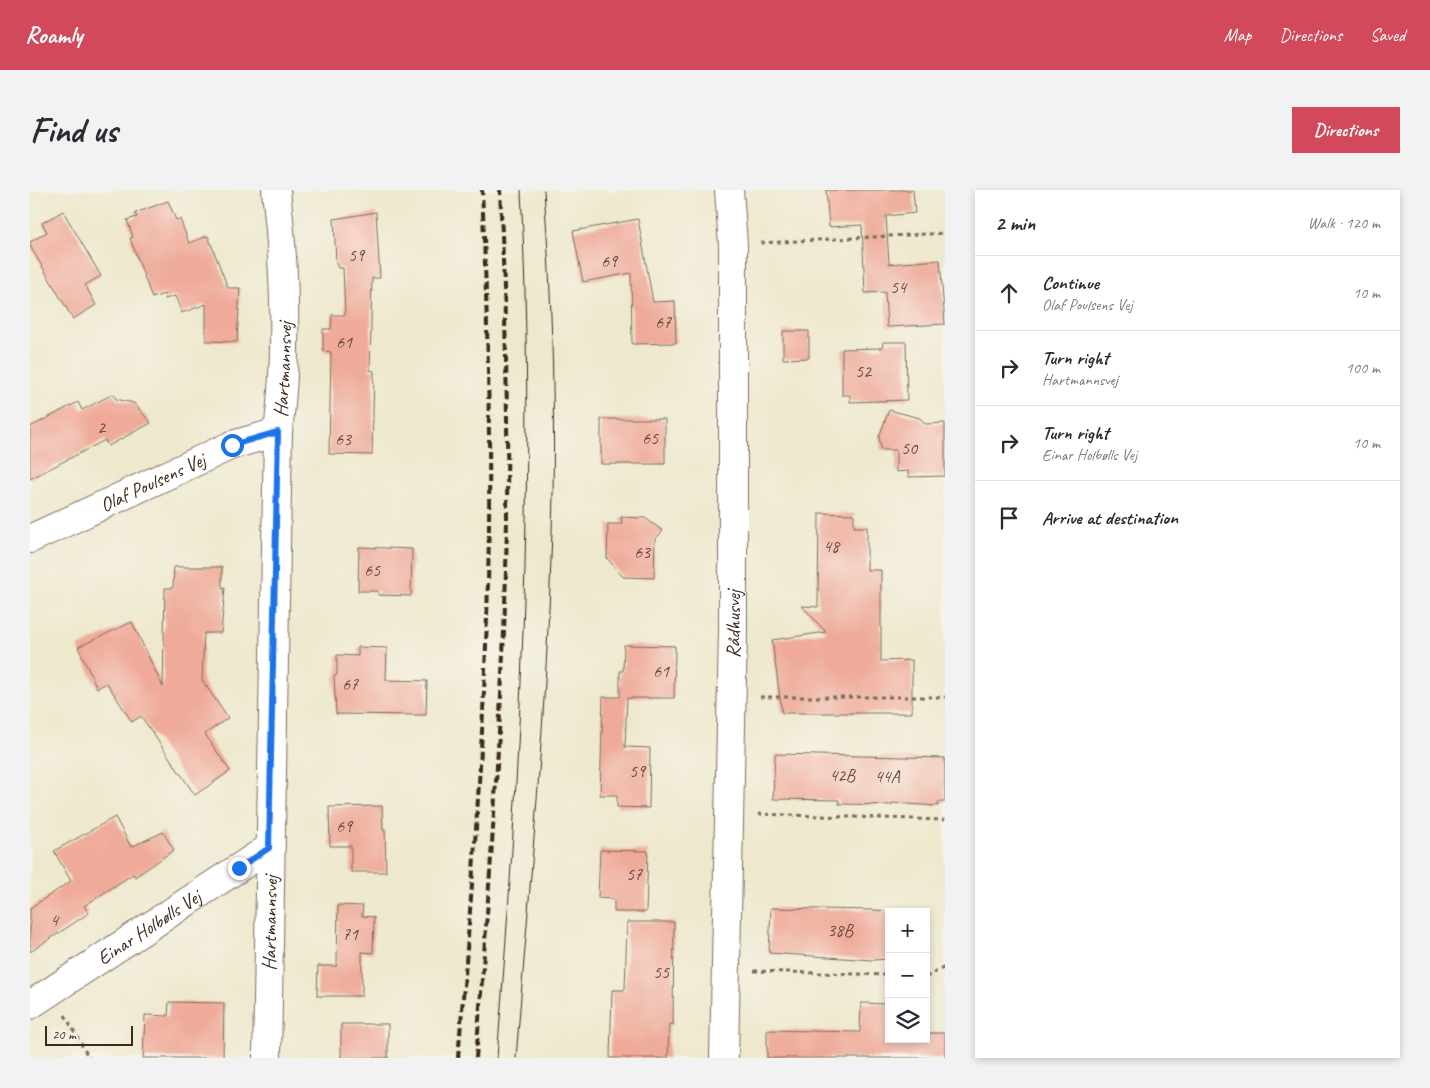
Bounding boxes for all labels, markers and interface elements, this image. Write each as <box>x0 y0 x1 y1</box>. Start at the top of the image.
text: Roamly <box>25 20 82 50</box>
text: Map <box>1224 24 1251 46</box>
text: Directions <box>1279 24 1342 46</box>
text: Saved <box>1370 24 1405 46</box>
button: Directions <box>1292 107 1400 153</box>
text: Find us <box>30 108 117 153</box>
text: 2 min <box>995 210 1035 236</box>
text: Walk · 120 m <box>1308 213 1380 233</box>
house number: 59 <box>348 244 366 266</box>
house number: 69 <box>601 250 619 272</box>
text: Continue <box>1042 271 1099 295</box>
house number: 54 <box>890 276 908 298</box>
icon: ahead <box>995 279 1023 307</box>
text: 10 m <box>1353 283 1380 303</box>
text: Olaf Poulsens Vej <box>1042 295 1133 315</box>
house number: 67 <box>655 311 672 333</box>
street label: Hartmannsvej <box>268 319 297 418</box>
house number: 61 <box>336 331 353 353</box>
text: Turn right <box>1042 346 1109 370</box>
icon: right <box>995 354 1023 382</box>
text: 100 m <box>1346 358 1380 378</box>
house number: 52 <box>855 360 873 382</box>
text: Hartmannsvej <box>1042 370 1118 390</box>
house number: 2 <box>97 416 107 438</box>
text: Turn right <box>1042 421 1109 445</box>
house number: 65 <box>642 427 659 449</box>
house number: 63 <box>335 428 353 450</box>
icon: right <box>995 429 1023 457</box>
text: 10 m <box>1353 433 1380 453</box>
route start <box>221 434 244 457</box>
house number: 50 <box>901 437 919 459</box>
text: Einar Holbølls Vej <box>1042 445 1137 465</box>
street label: Olaf Poulsens Vej <box>96 446 211 518</box>
icon: arrive <box>995 504 1023 532</box>
text: Arrive at destination <box>1042 506 1178 530</box>
house number: 48 <box>823 535 841 557</box>
house number: 63 <box>634 541 652 563</box>
house number: 65 <box>364 559 381 581</box>
street label: Rådhusvej <box>720 587 746 658</box>
house number: 61 <box>653 660 670 682</box>
house number: 67 <box>342 673 359 695</box>
house number: 59 <box>629 760 647 782</box>
house number: 42B <box>829 764 856 786</box>
house number: 44A <box>874 765 901 787</box>
house number: 69 <box>336 815 354 837</box>
route end <box>228 857 251 880</box>
house number: 57 <box>626 863 643 885</box>
street label: Hartmannsvej <box>257 872 283 971</box>
street label: Einar Holbølls Vej <box>92 883 207 971</box>
map controls <box>885 908 930 1043</box>
button: + <box>885 908 930 953</box>
house number: 4 <box>50 909 60 931</box>
house number: 38B <box>827 919 854 941</box>
house number: 71 <box>342 923 359 945</box>
button: − <box>885 953 930 998</box>
house number: 55 <box>653 961 670 983</box>
button: layers <box>885 998 930 1043</box>
scale bar <box>45 1023 132 1046</box>
text: 20 m <box>52 1026 76 1043</box>

